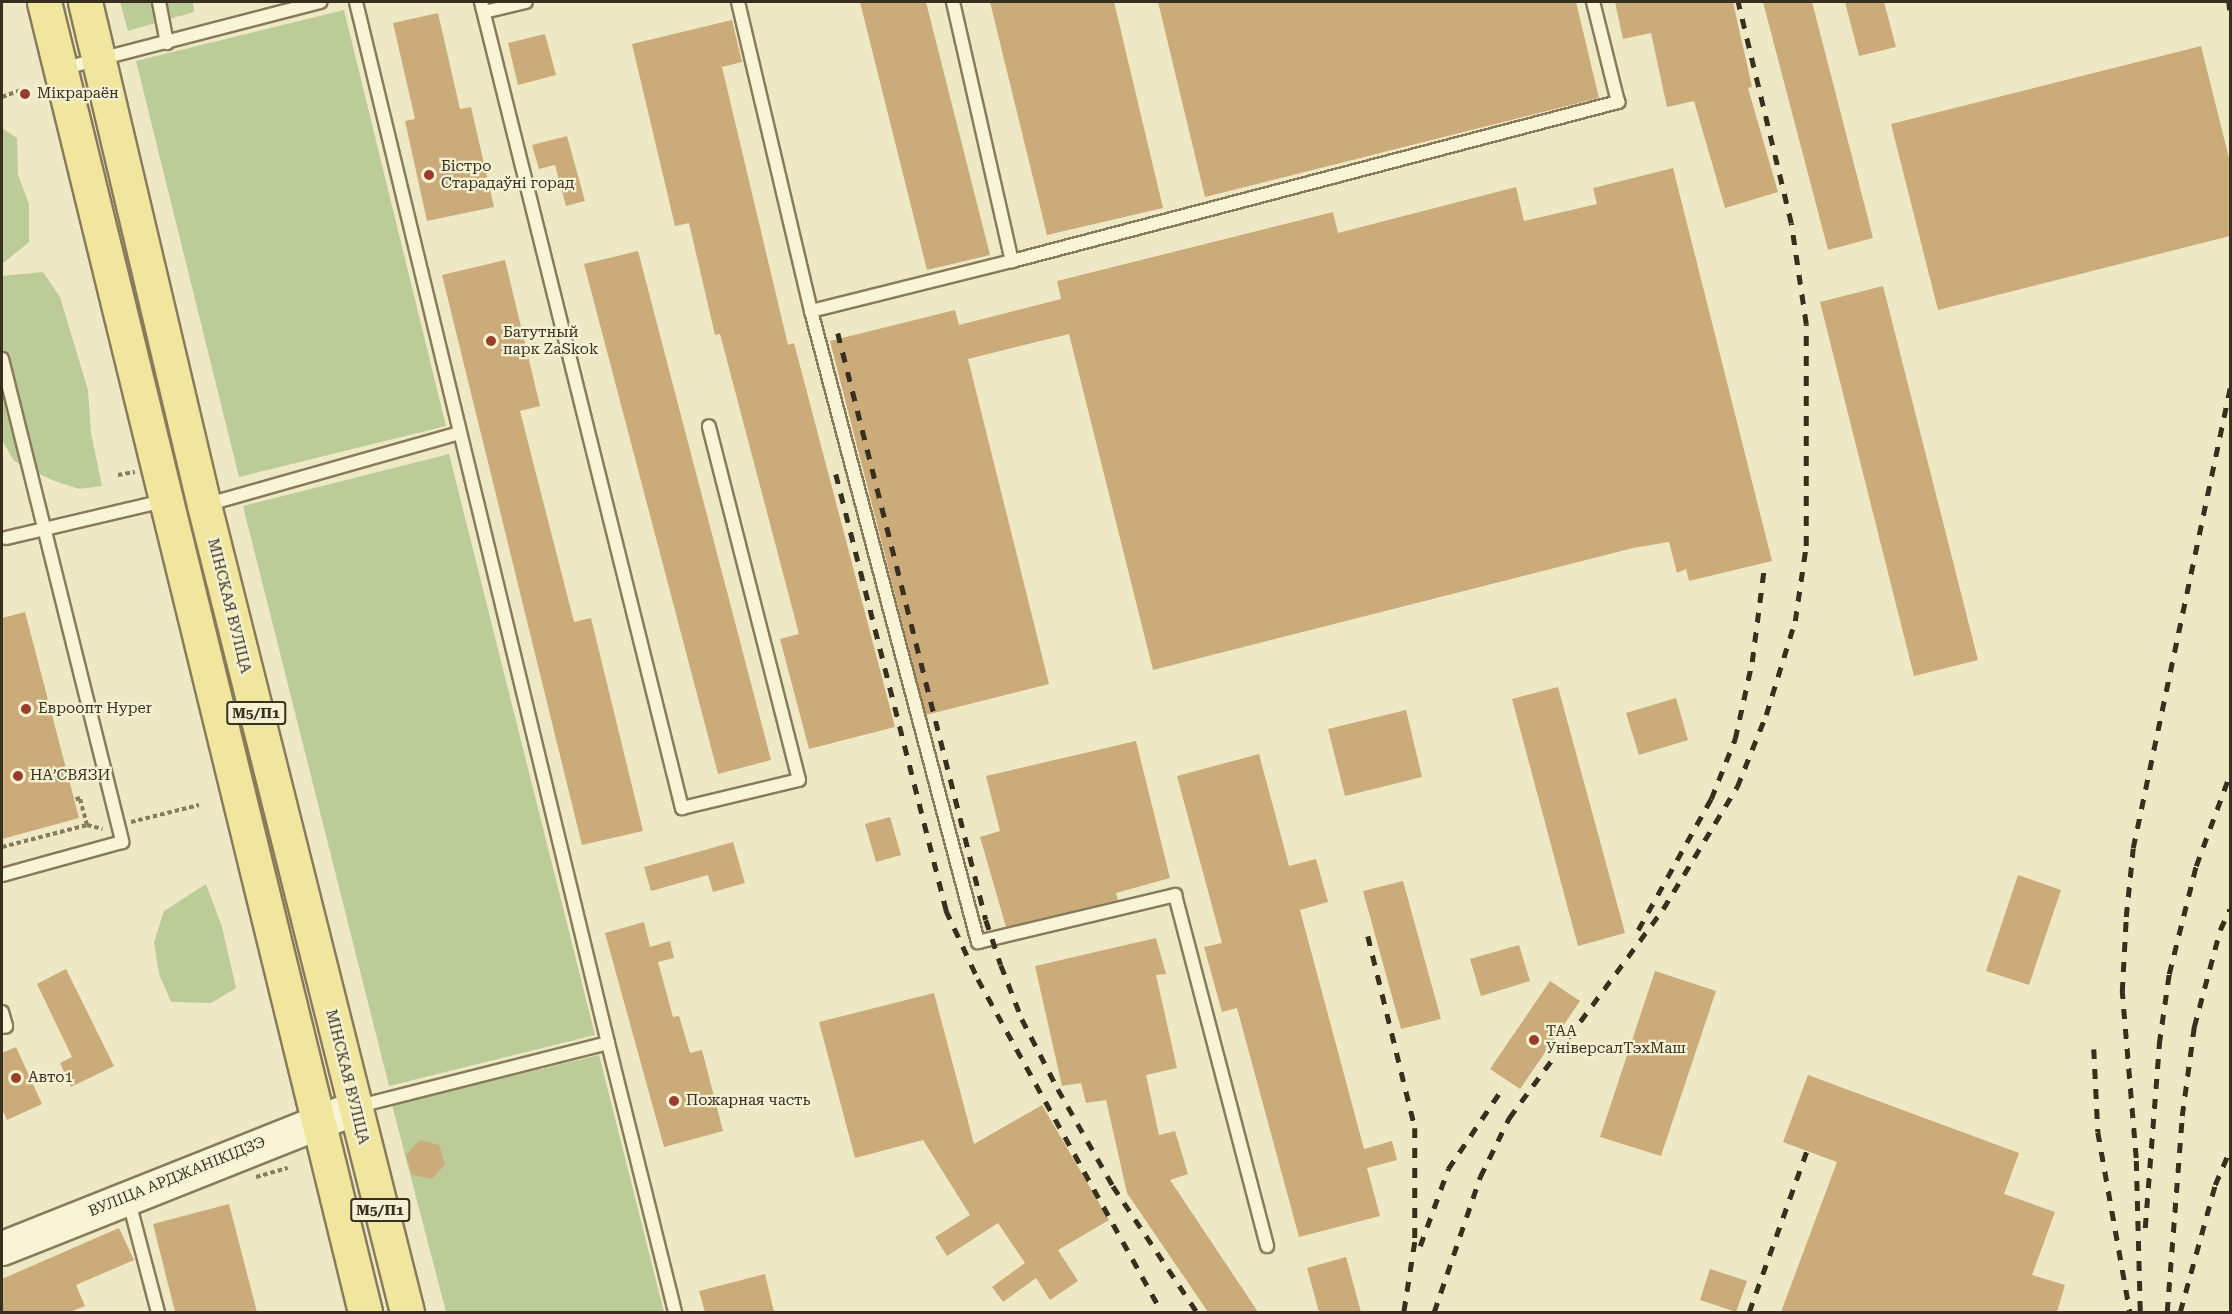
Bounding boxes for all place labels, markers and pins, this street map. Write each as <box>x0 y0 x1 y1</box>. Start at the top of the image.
place label: Мікрараён <box>37 85 119 103</box>
marker: Мікрараён <box>18 87 32 101</box>
place label: Бістро Старадаўні горад <box>441 157 574 192</box>
marker: Бістро Старадаўні горад <box>422 168 436 182</box>
place label: Батутный парк ZaSkok <box>503 323 599 358</box>
marker: Батутный парк ZaSkok <box>484 334 498 348</box>
place label: Евроопт Hyper <box>38 700 152 718</box>
marker: Евроопт Hyper <box>19 702 33 716</box>
place label: НАʼСВЯЗИ <box>30 767 110 785</box>
marker: НАʼСВЯЗИ <box>11 769 25 783</box>
place label: ТАА УніверсалТэхМаш <box>1546 1022 1686 1057</box>
marker: ТАА УніверсалТэхМаш <box>1527 1033 1541 1047</box>
place label: Авто1 <box>28 1069 73 1087</box>
marker: Авто1 <box>9 1071 23 1085</box>
place label: Пожарная часть <box>686 1092 810 1110</box>
marker: Пожарная часть <box>667 1094 681 1108</box>

